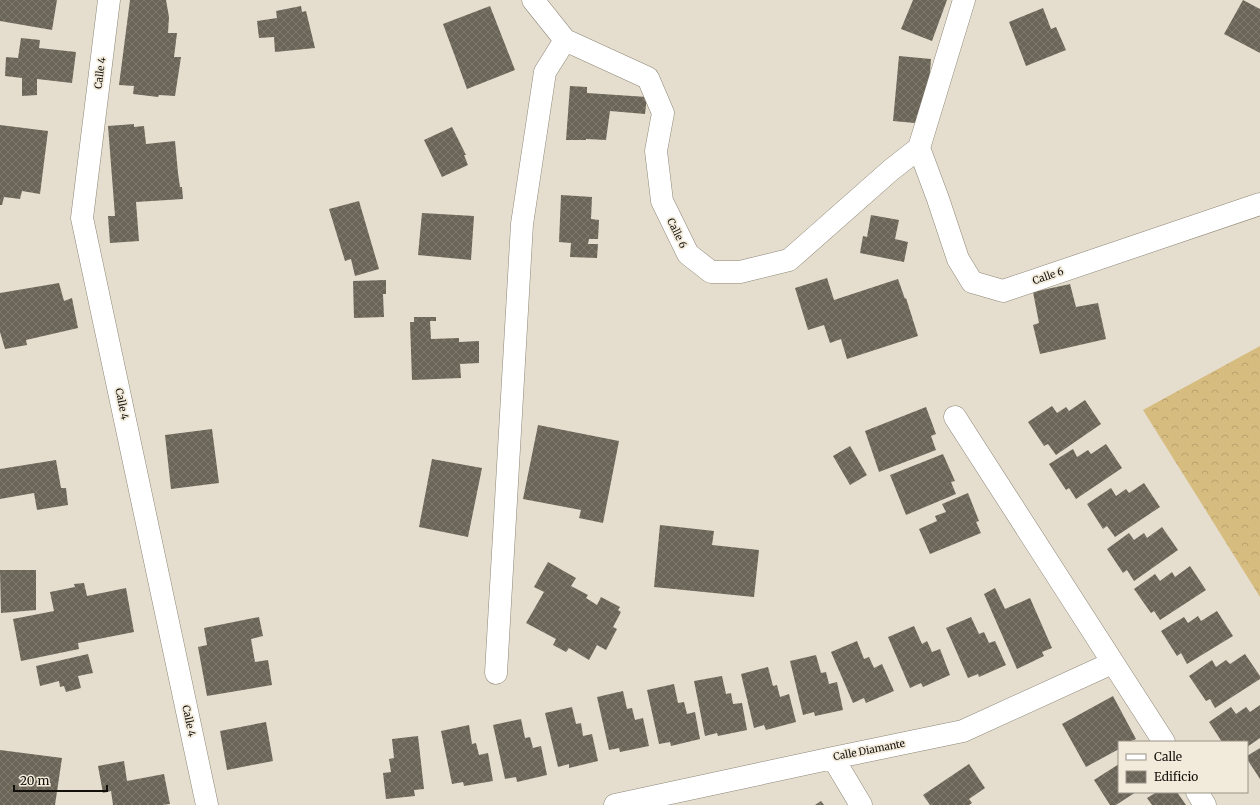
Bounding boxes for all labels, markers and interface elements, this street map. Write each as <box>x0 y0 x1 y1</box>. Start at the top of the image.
street label: Calle 4 <box>92 56 108 90</box>
street label: Calle 6 <box>664 216 690 250</box>
street label: Calle 6 <box>1031 265 1065 287</box>
street label: Calle 4 <box>112 387 132 421</box>
street label: Calle 4 <box>179 704 199 738</box>
street label: Calle Diamante <box>832 737 906 763</box>
legend <box>1118 741 1248 793</box>
text: Calle <box>1154 749 1182 764</box>
scale bar <box>14 767 107 793</box>
text: Edificio <box>1154 769 1198 784</box>
text: 20 m <box>20 773 49 788</box>

